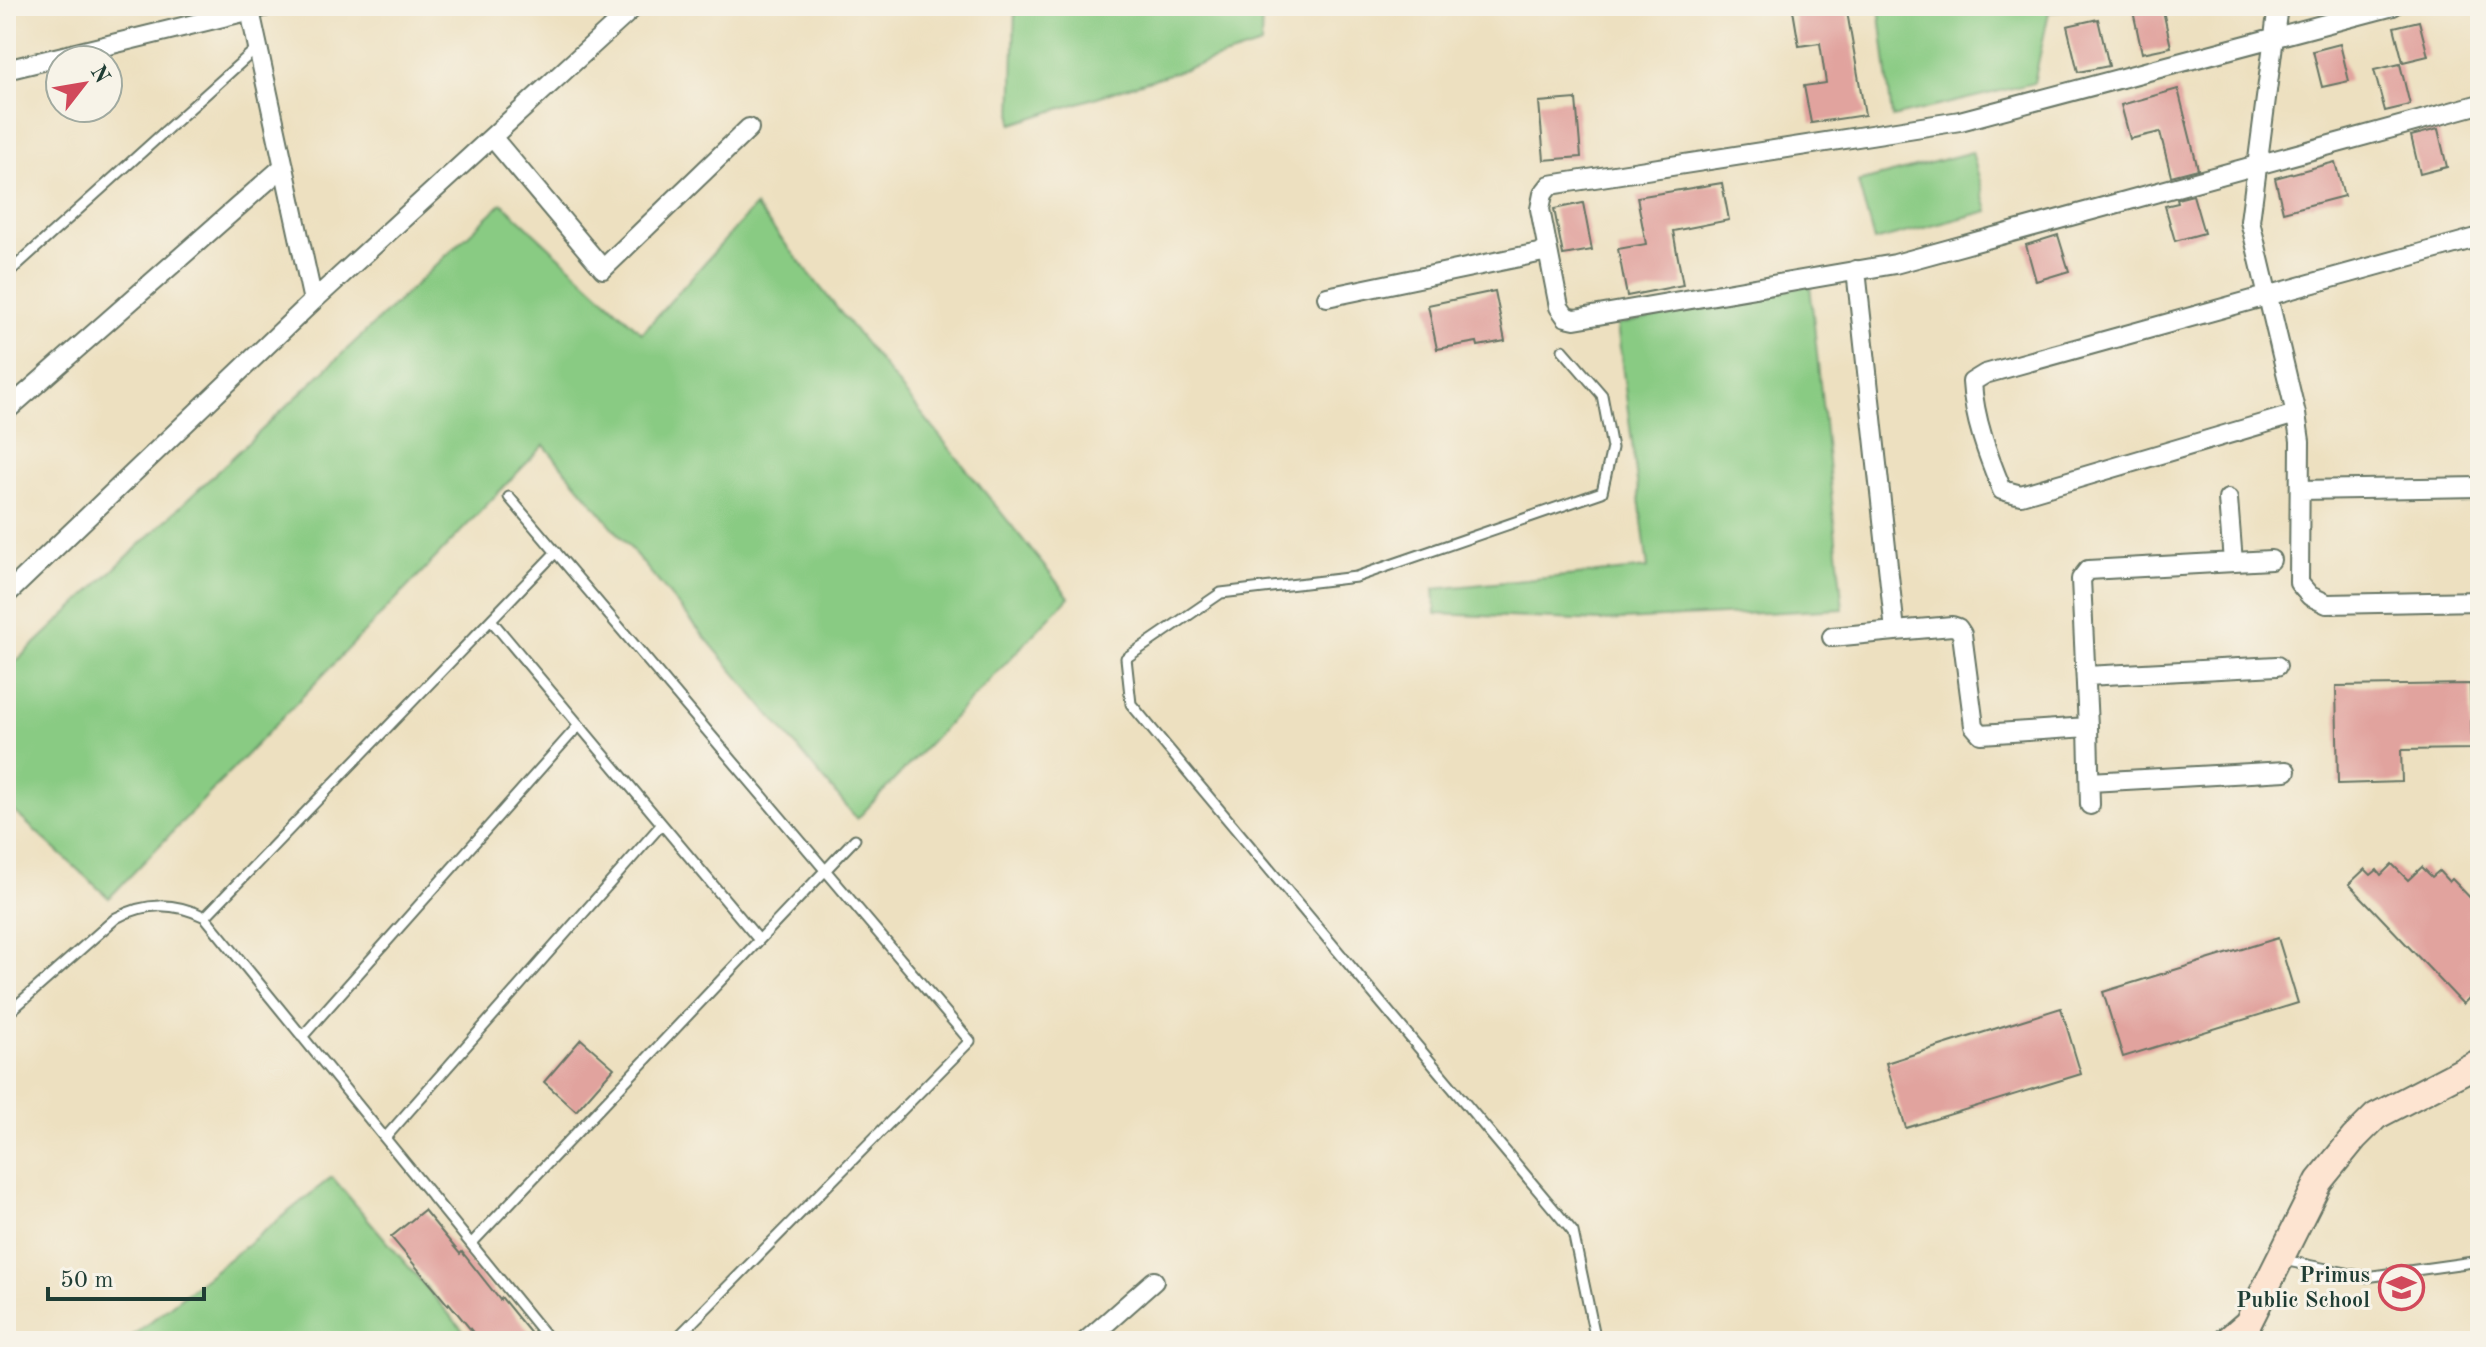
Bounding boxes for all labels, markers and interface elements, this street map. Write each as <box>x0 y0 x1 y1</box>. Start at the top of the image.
north arrow <box>44 44 124 124</box>
text: N <box>86 62 113 88</box>
scale bar <box>48 1251 204 1301</box>
school or university icon: Primus Public School <box>2377 1263 2425 1311</box>
place label: Primus Public School <box>2236 1265 2370 1312</box>
text: 50 m <box>60 1269 114 1293</box>

